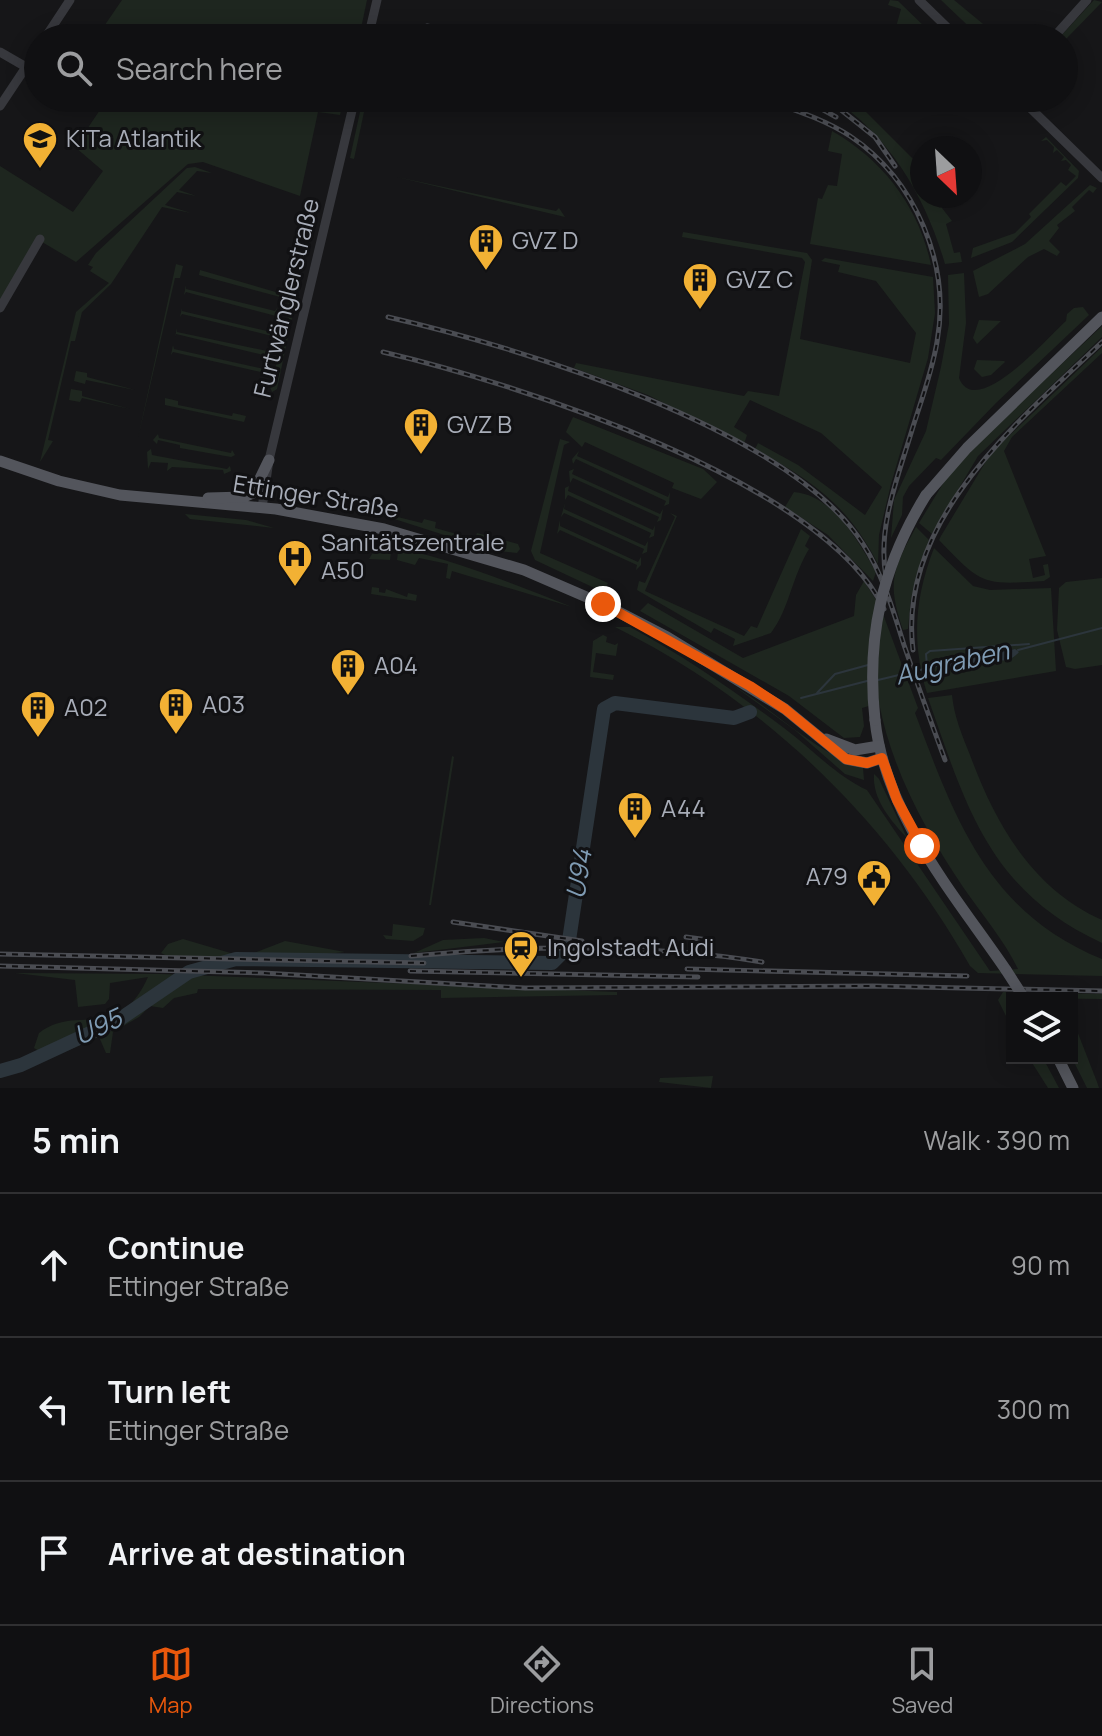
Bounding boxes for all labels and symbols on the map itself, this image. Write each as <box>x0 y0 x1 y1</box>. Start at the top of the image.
school or university icon: KiTa Atlantik <box>21 120 59 170</box>
place label: KiTa Atlantik <box>66 121 202 154</box>
north arrow <box>910 136 982 208</box>
street label: Furtwänglerstraße <box>245 195 326 401</box>
building icon: GVZ D <box>467 222 505 272</box>
place label: GVZ D <box>512 223 578 256</box>
building icon: GVZ C <box>681 261 719 311</box>
place label: GVZ C <box>726 262 793 295</box>
building icon: GVZ B <box>402 406 440 456</box>
place label: GVZ B <box>447 407 512 440</box>
street label: Ettinger Straße <box>231 466 401 525</box>
place label: Sanitätszentrale A50 <box>321 525 505 586</box>
hospital icon: Sanitätszentrale A50 <box>276 538 314 588</box>
route end <box>585 586 621 622</box>
water label: Augraben <box>891 631 1014 693</box>
building icon: A04 <box>329 647 367 697</box>
place label: A04 <box>374 648 418 681</box>
building icon: A03 <box>157 686 195 736</box>
place label: A03 <box>202 687 245 720</box>
building icon: A02 <box>19 689 57 739</box>
place label: A02 <box>64 690 108 723</box>
building icon: A44 <box>616 790 654 840</box>
place label: A44 <box>661 791 706 824</box>
route start <box>904 828 940 864</box>
water label: U94 <box>556 846 600 901</box>
public building icon: A79 <box>855 858 893 908</box>
place label: A79 <box>806 859 848 892</box>
station icon: Ingolstadt Audi <box>502 929 540 979</box>
place label: Ingolstadt Audi <box>547 930 714 963</box>
water label: U95 <box>68 998 130 1053</box>

